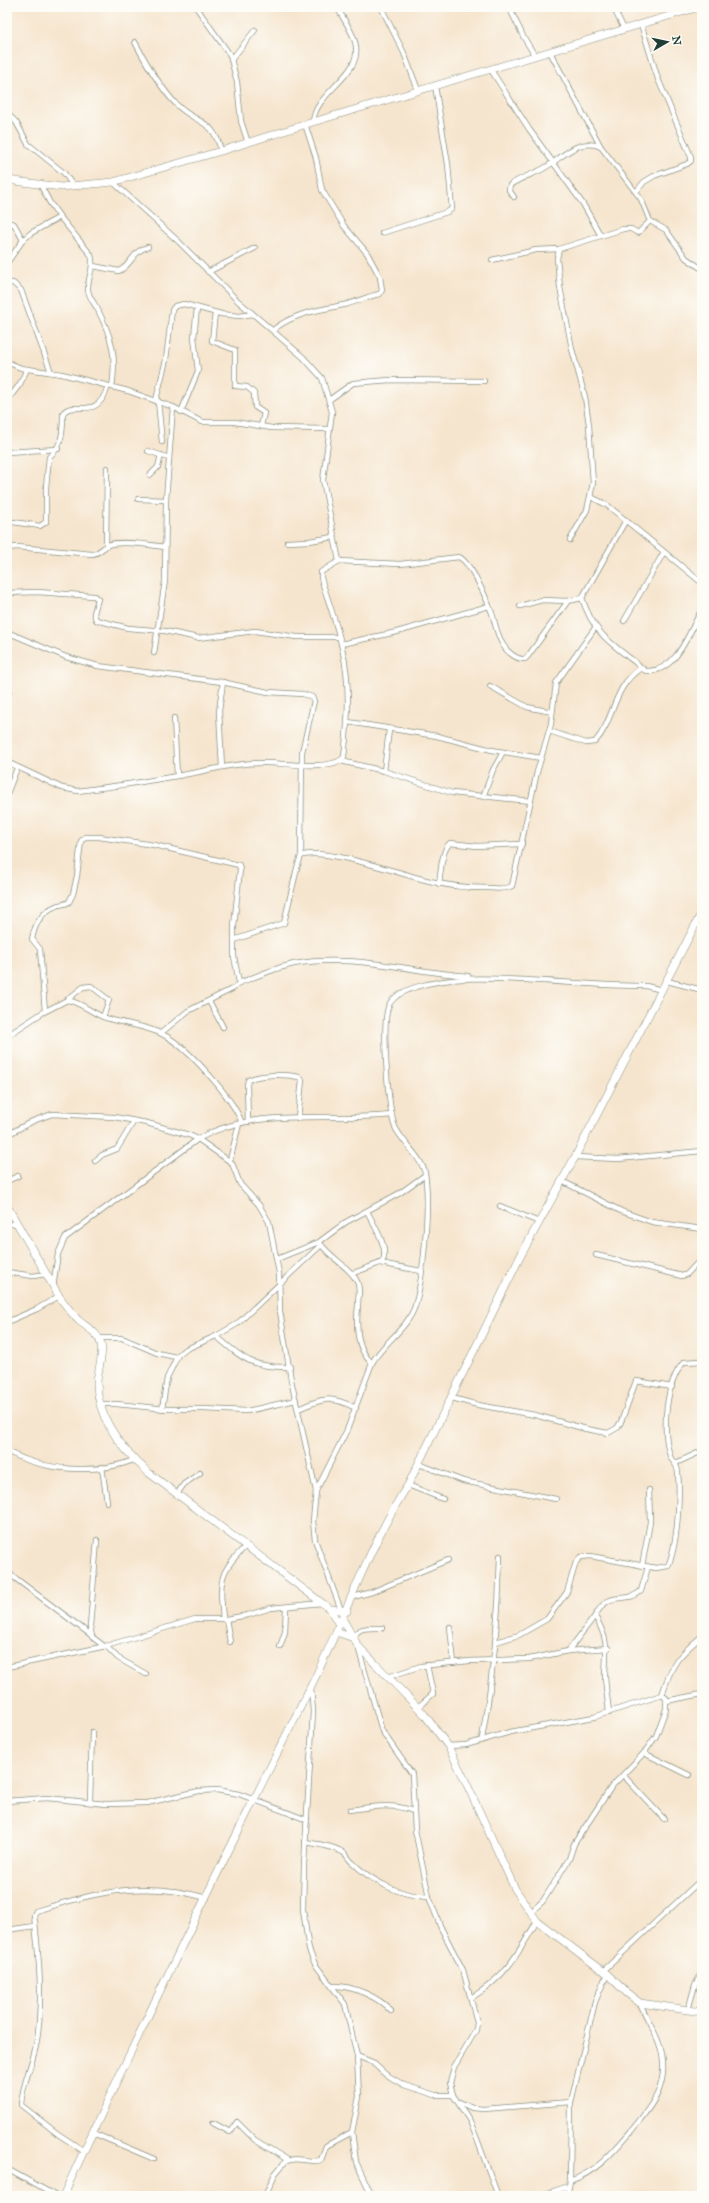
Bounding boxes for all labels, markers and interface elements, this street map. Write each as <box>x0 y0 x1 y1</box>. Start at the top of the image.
north arrow <box>647 22 687 62</box>
text: N <box>669 35 684 47</box>

